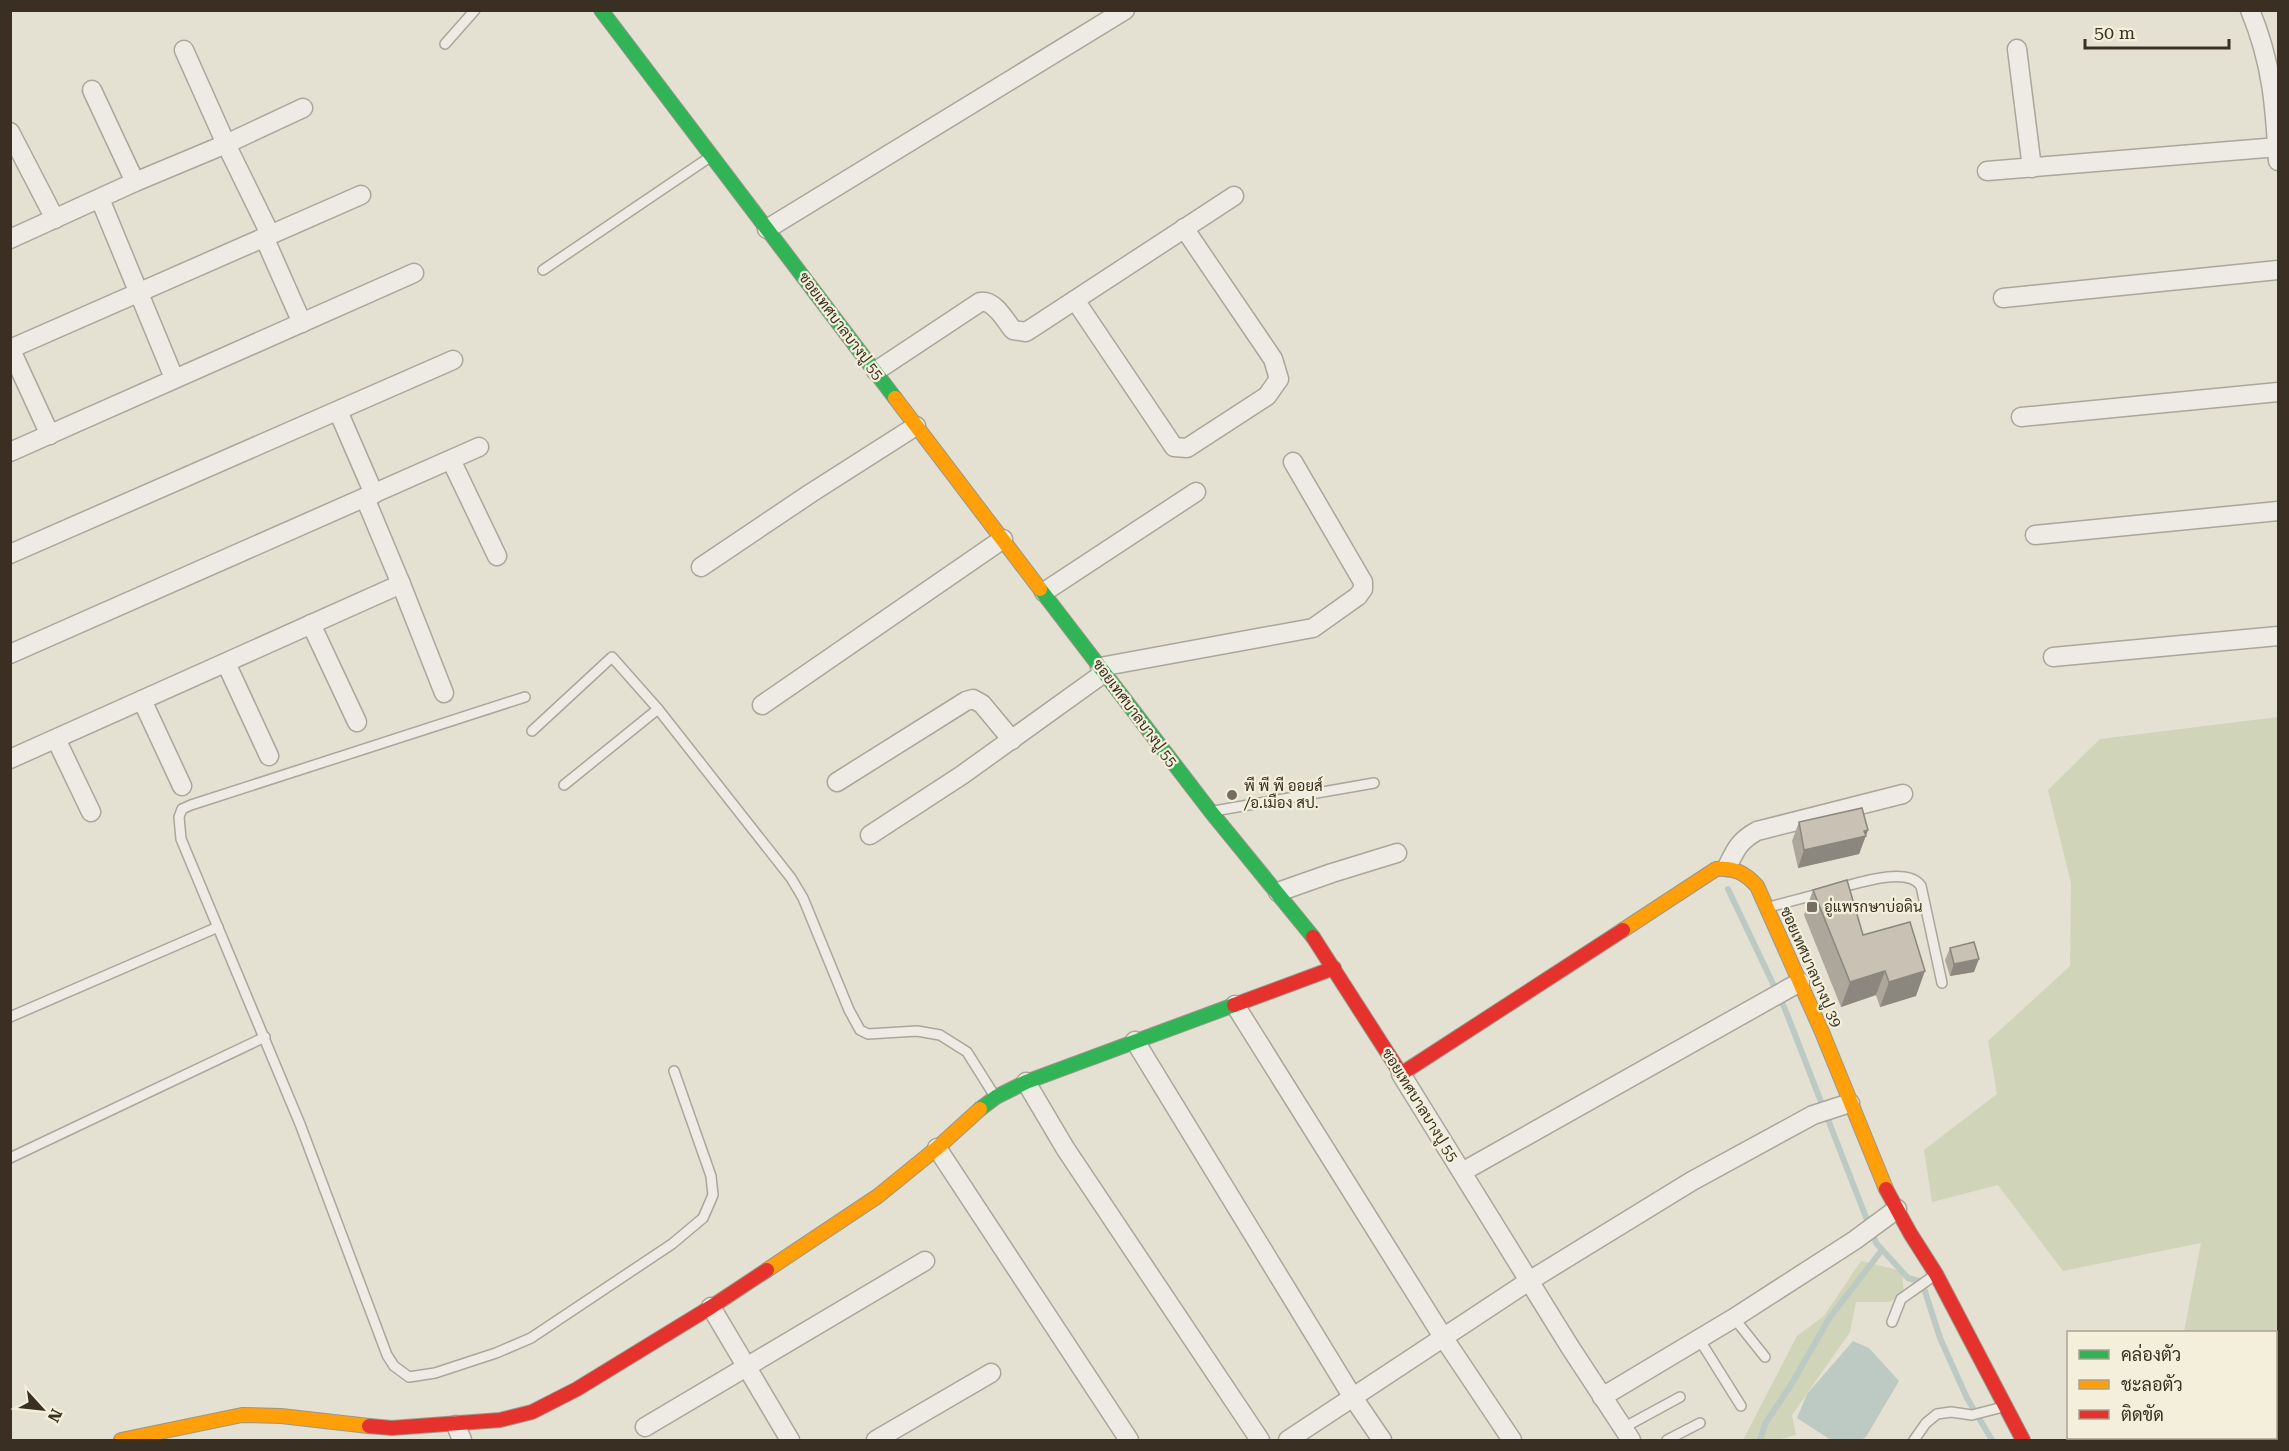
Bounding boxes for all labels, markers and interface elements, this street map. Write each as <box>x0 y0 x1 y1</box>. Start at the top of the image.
scale bar <box>2085 12 2229 50</box>
text: 50 m <box>2094 22 2135 43</box>
street label: ซอยเทศบาลบางปู 55 <box>794 269 887 384</box>
street label: ซอยเทศบาลบางปู 55 <box>1088 656 1181 771</box>
place label: พี พี พี ออยส์ /อ.เมือง สป. <box>1243 776 1323 812</box>
marker: พี พี พี ออยส์ /อ.เมือง สป. <box>1225 788 1239 802</box>
place label: อู่แพรกษาบ่อดิน <box>1824 897 1923 917</box>
marker: อู่แพรกษาบ่อดิน <box>1805 900 1819 914</box>
street label: ซอยเทศบาลบางปู 39 <box>1775 904 1846 1030</box>
street label: ซอยเทศบาลบางปู 55 <box>1377 1045 1462 1165</box>
legend <box>2067 1331 2277 1439</box>
text: คล่องตัว <box>2121 1343 2181 1365</box>
text: ชะลอตัว <box>2121 1374 2183 1395</box>
north arrow <box>12 1379 72 1439</box>
text: ติดขัด <box>2121 1404 2164 1425</box>
text: N <box>44 1406 66 1425</box>

